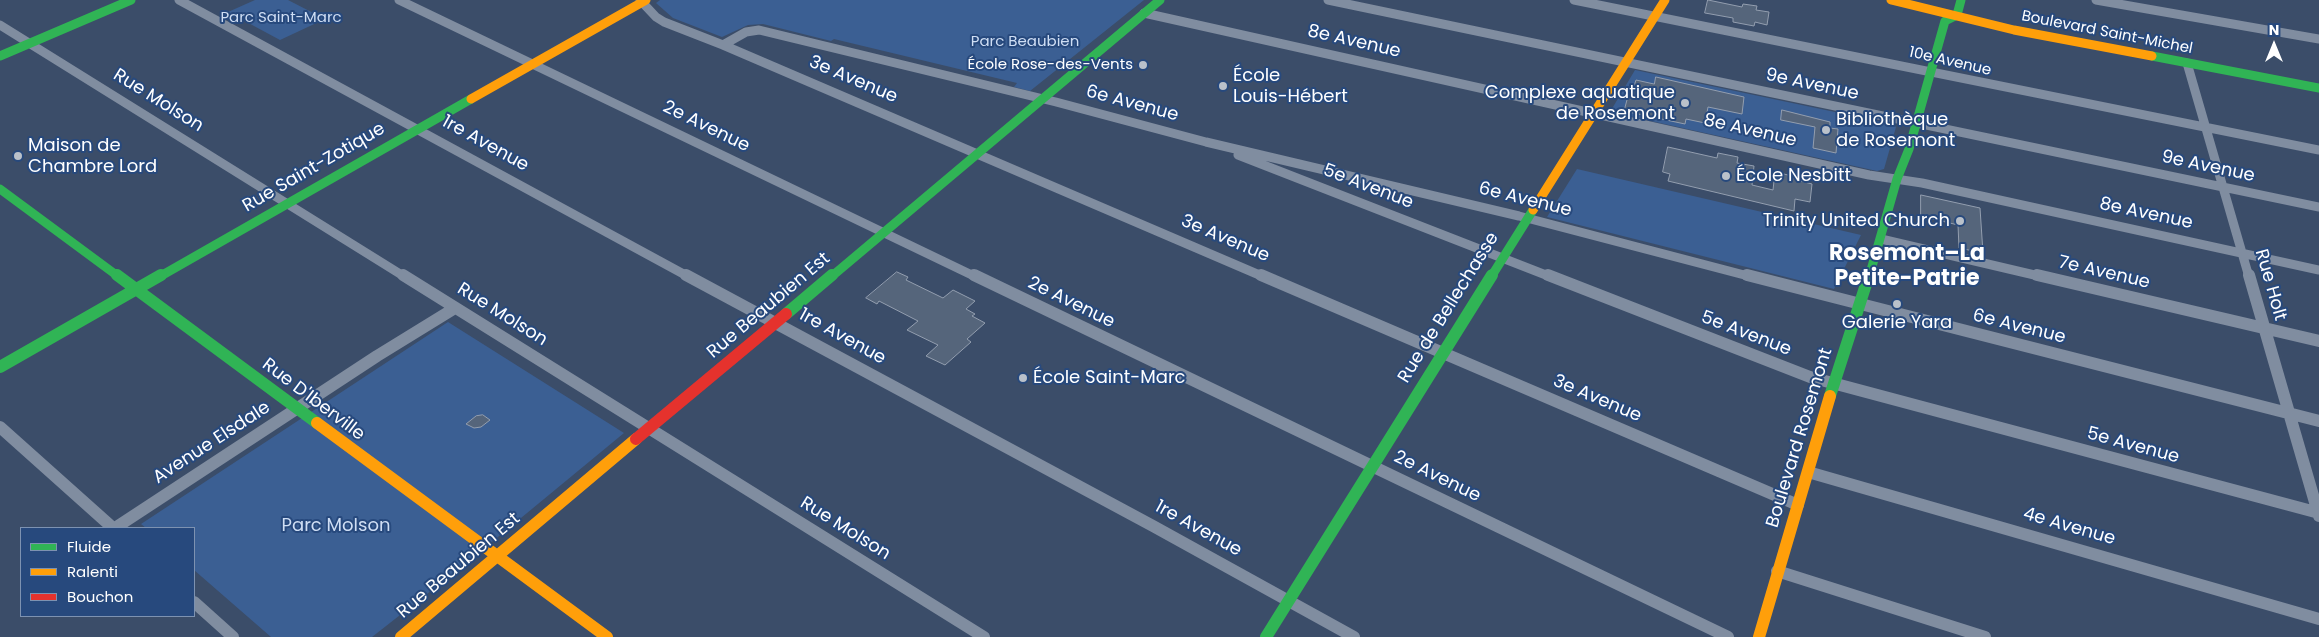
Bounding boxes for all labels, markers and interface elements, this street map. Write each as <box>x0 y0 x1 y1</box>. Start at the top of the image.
street label: Boulevard Saint-Michel <box>2020 8 2194 58</box>
park label: Parc Saint-Marc <box>220 9 342 27</box>
north arrow <box>2249 20 2299 70</box>
text: N <box>2269 20 2279 40</box>
street label: 8e Avenue <box>1305 21 1403 63</box>
park label: Parc Beaubien <box>971 33 1079 51</box>
street label: 10e Avenue <box>1907 44 1993 80</box>
street label: 3e Avenue <box>805 52 901 108</box>
place label: École Rose-des-Vents <box>968 56 1133 74</box>
marker: École Rose-des-Vents <box>1137 59 1149 71</box>
street label: Rue Molson <box>109 65 207 137</box>
place label: École Louis-Hébert <box>1233 65 1348 108</box>
street label: 9e Avenue <box>1763 65 1861 105</box>
marker: École Louis-Hébert <box>1217 80 1229 92</box>
street label: 6e Avenue <box>1083 81 1181 127</box>
place label: Complexe aquatique de Rosemont <box>1485 82 1675 125</box>
street label: 2e Avenue <box>659 97 753 157</box>
marker: Complexe aquatique de Rosemont <box>1679 97 1691 109</box>
place label: Bibliothèque de Rosemont <box>1836 109 1955 152</box>
street label: 8e Avenue <box>1701 110 1799 152</box>
street label: 1re Avenue <box>438 111 532 177</box>
street label: Rue Saint-Zotique <box>239 118 389 218</box>
marker: Bibliothèque de Rosemont <box>1820 124 1832 136</box>
place label: Maison de Chambre Lord <box>28 135 157 178</box>
street label: 9e Avenue <box>2159 147 2257 187</box>
marker: Maison de Chambre Lord <box>12 150 24 162</box>
street label: 5e Avenue <box>1320 160 1416 214</box>
place label: École Nesbitt <box>1736 165 1851 187</box>
marker: École Nesbitt <box>1720 170 1732 182</box>
street label: 6e Avenue <box>1476 178 1574 222</box>
street label: 8e Avenue <box>2097 194 2195 234</box>
place label: Trinity United Church <box>1763 210 1950 232</box>
street label: 3e Avenue <box>1177 211 1273 267</box>
marker: Trinity United Church <box>1954 215 1966 227</box>
street label: Rue de Bellechasse <box>1394 229 1504 387</box>
district label: Rosemont–La Petite-Patrie <box>1829 241 1985 292</box>
street label: Rue Holt <box>2250 247 2290 323</box>
street label: Rue Beaubien Est <box>703 248 835 364</box>
street label: 7e Avenue <box>2056 252 2152 294</box>
street label: 2e Avenue <box>1024 273 1118 333</box>
street label: Rue Molson <box>453 279 551 351</box>
marker: Galerie Yara <box>1891 298 1903 310</box>
street label: 1re Avenue <box>795 304 889 370</box>
street label: 6e Avenue <box>1970 305 2068 349</box>
street label: 5e Avenue <box>1698 307 1794 361</box>
place label: Galerie Yara <box>1842 312 1952 334</box>
street label: Boulevard Rosemont <box>1762 346 1838 530</box>
street label: Rue D'Iberville <box>257 354 369 446</box>
place label: École Saint-Marc <box>1033 367 1186 389</box>
street label: 3e Avenue <box>1549 371 1645 427</box>
marker: École Saint-Marc <box>1017 372 1029 384</box>
street label: Avenue Elsdale <box>149 397 275 489</box>
street label: 5e Avenue <box>2084 423 2182 469</box>
street label: 2e Avenue <box>1390 447 1484 507</box>
street label: Rue Molson <box>796 493 894 565</box>
street label: 1re Avenue <box>1151 496 1245 562</box>
street label: 4e Avenue <box>2020 504 2118 550</box>
street label: Rue Beaubien Est <box>393 508 525 624</box>
park label: Parc Molson <box>282 515 390 537</box>
legend <box>20 527 195 617</box>
text: Fluide <box>67 536 111 557</box>
text: Ralenti <box>67 561 118 582</box>
text: Bouchon <box>67 586 133 607</box>

